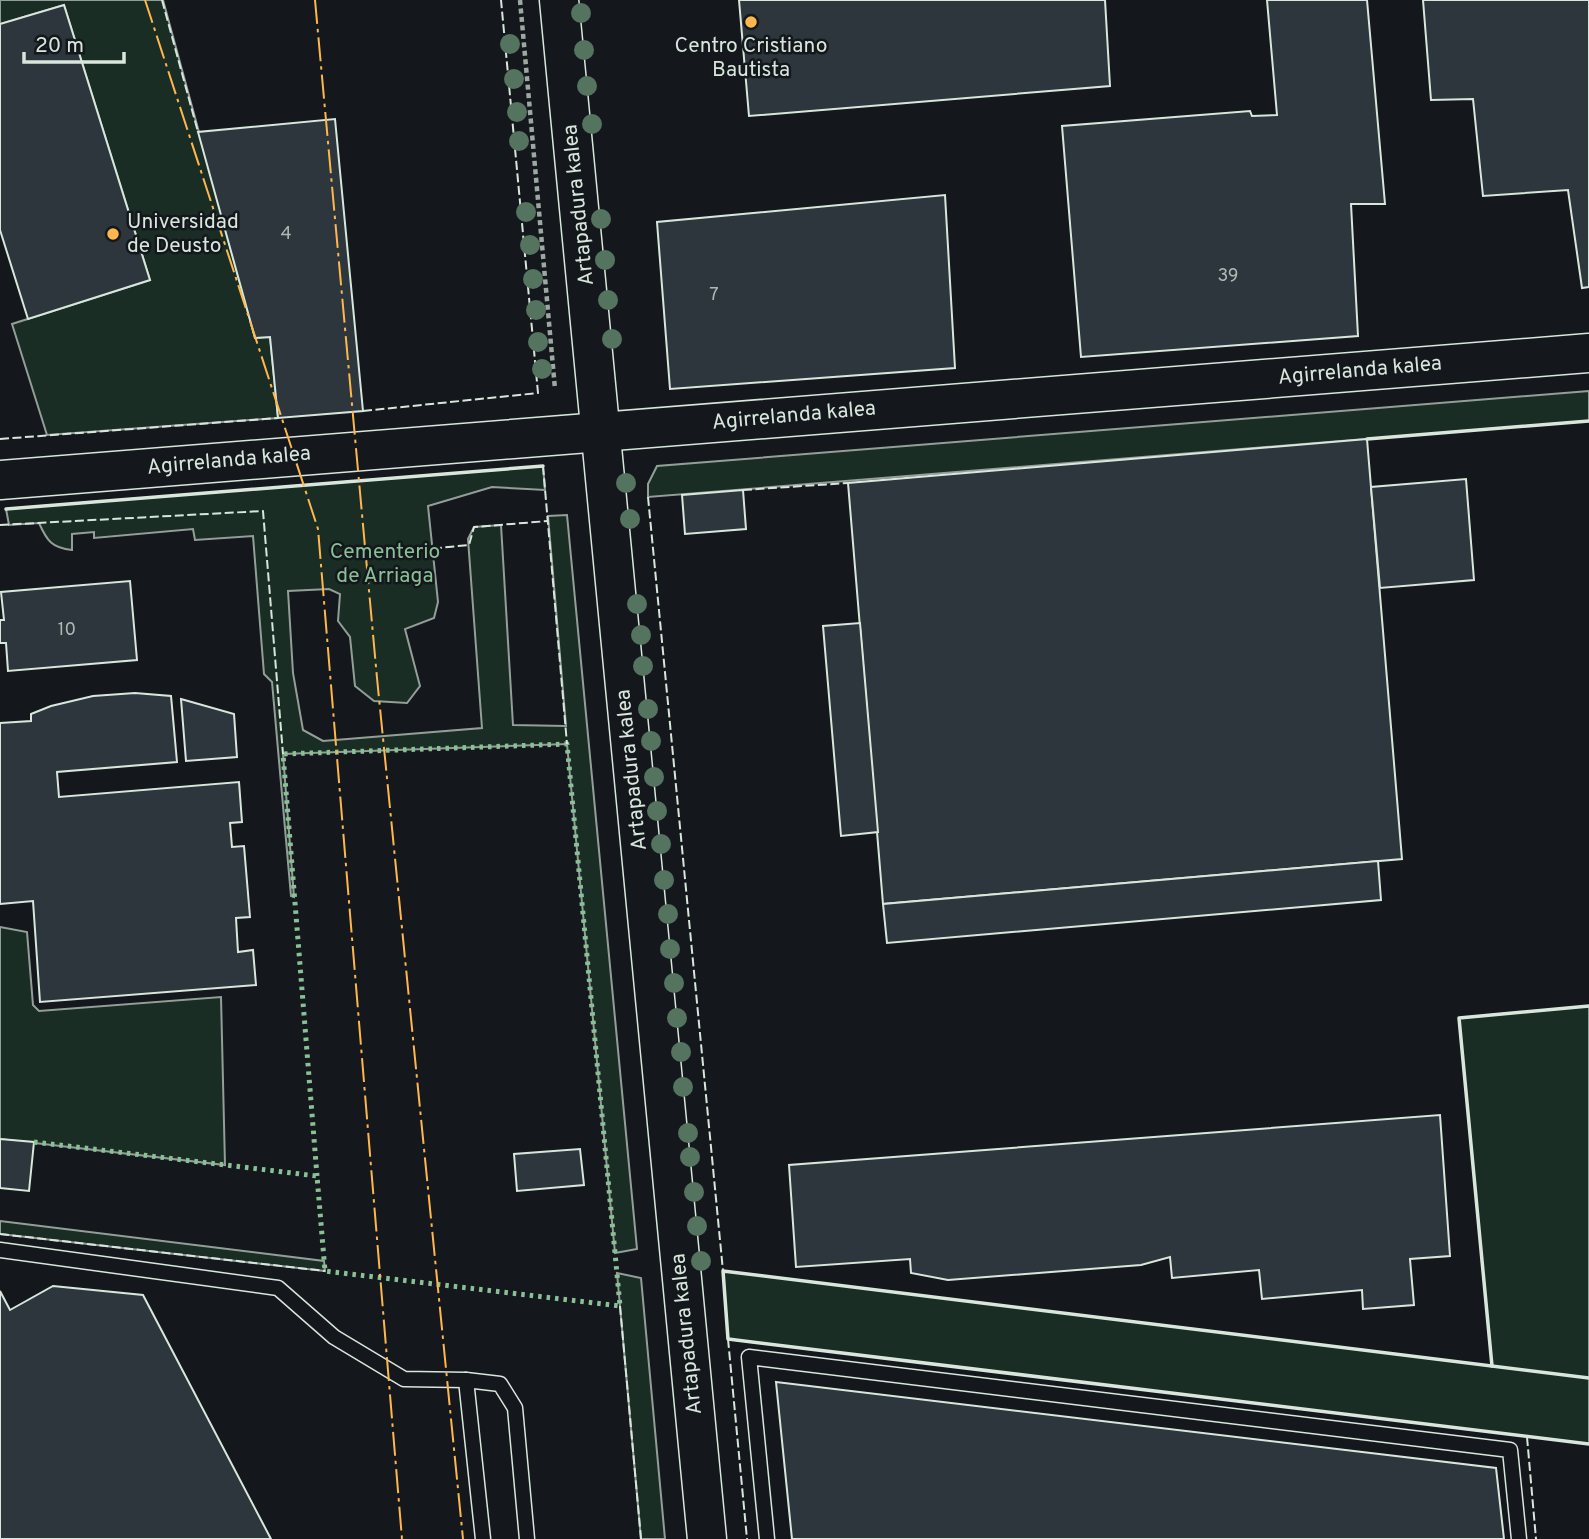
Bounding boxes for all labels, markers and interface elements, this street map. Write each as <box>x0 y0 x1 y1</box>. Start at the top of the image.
marker: Centro Cristiano Bautista <box>743 14 759 30</box>
scale bar <box>24 21 124 65</box>
text: 20 m <box>35 33 84 60</box>
place label: Centro Cristiano Bautista <box>675 33 827 84</box>
street label: Artapadura kalea <box>557 123 601 287</box>
place label: Universidad de Deusto <box>127 209 239 260</box>
house number: 4 <box>280 223 292 246</box>
marker: Universidad de Deusto <box>105 226 121 242</box>
house number: 39 <box>1217 265 1239 288</box>
house number: 7 <box>709 284 719 307</box>
street label: Agirrelanda kalea <box>1277 350 1443 392</box>
street label: Agirrelanda kalea <box>711 395 877 437</box>
street label: Agirrelanda kalea <box>146 440 312 482</box>
park label: Cementerio de Arriaga <box>330 539 440 590</box>
house number: 10 <box>58 619 76 642</box>
street label: Artapadura kalea <box>610 688 654 852</box>
street label: Artapadura kalea <box>665 1252 709 1416</box>

